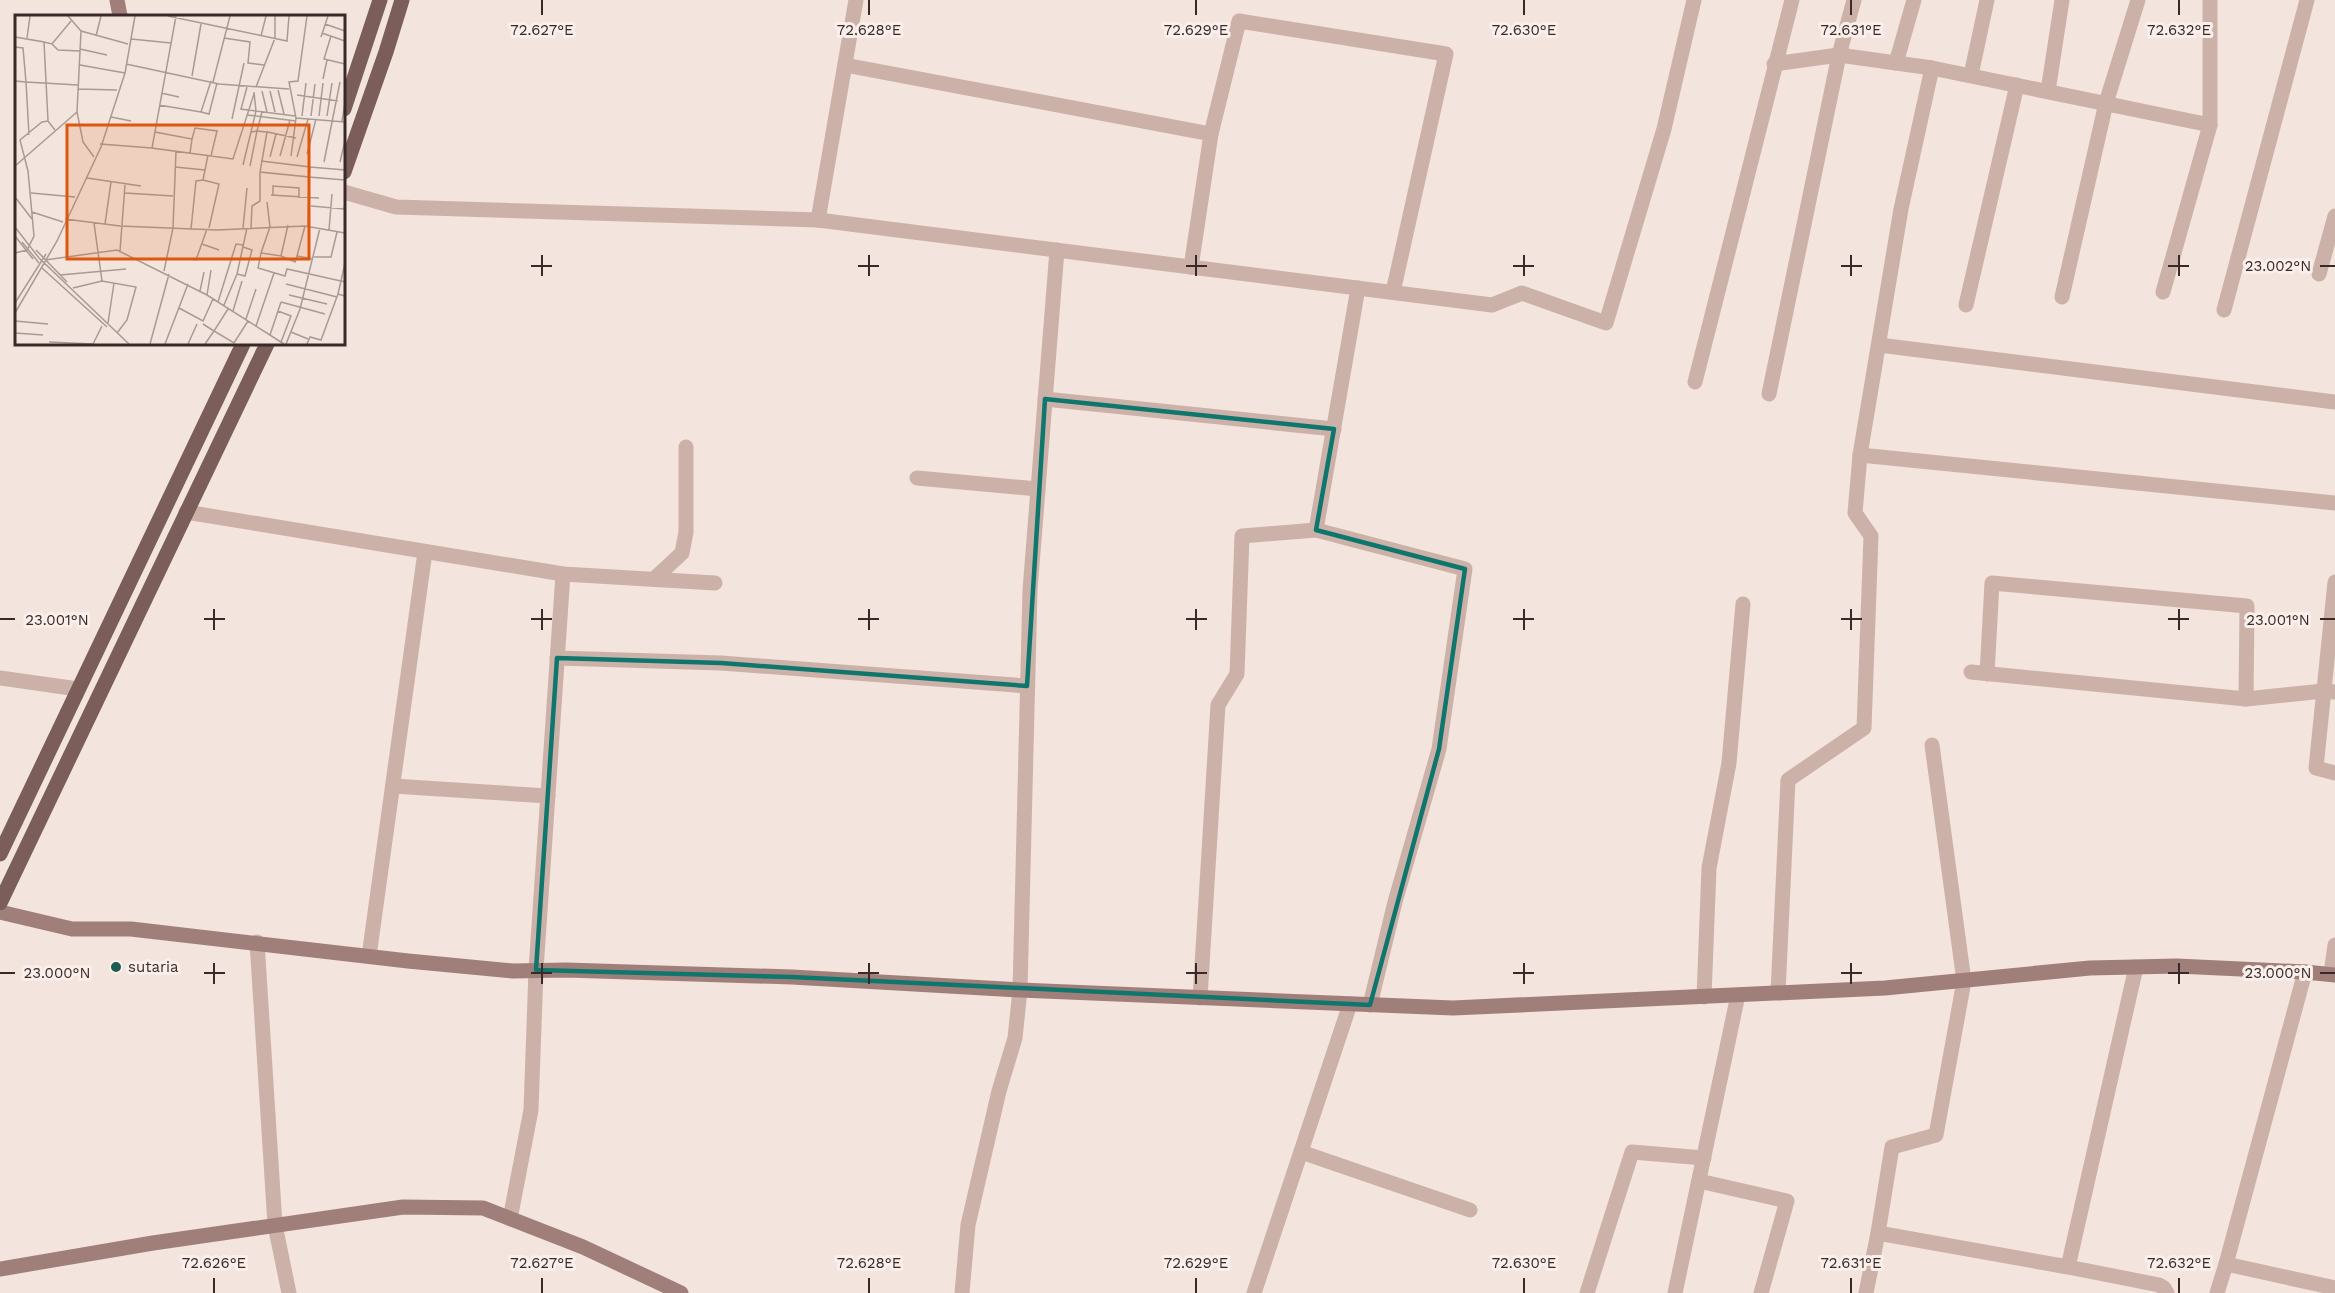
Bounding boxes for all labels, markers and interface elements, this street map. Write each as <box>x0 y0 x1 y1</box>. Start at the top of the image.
inset map <box>15 15 345 345</box>
text: 72.627°E <box>510 21 574 39</box>
text: 72.628°E <box>837 21 901 39</box>
text: 72.629°E <box>1164 21 1228 39</box>
text: 72.630°E <box>1492 21 1556 39</box>
text: 72.631°E <box>1820 21 1882 39</box>
text: 72.632°E <box>2147 21 2211 39</box>
text: 23.002°N <box>2245 257 2311 275</box>
text: 23.001°N <box>25 611 89 629</box>
text: 23.001°N <box>2246 611 2310 629</box>
place label: sutaria <box>128 958 179 976</box>
marker: sutaria <box>109 960 123 974</box>
text: 23.000°N <box>23 964 91 982</box>
text: 23.000°N <box>2244 964 2312 982</box>
text: 72.626°E <box>182 1254 246 1272</box>
text: 72.627°E <box>510 1254 574 1272</box>
text: 72.628°E <box>837 1254 901 1272</box>
text: 72.629°E <box>1164 1254 1228 1272</box>
text: 72.630°E <box>1492 1254 1556 1272</box>
text: 72.631°E <box>1820 1254 1882 1272</box>
text: 72.632°E <box>2147 1254 2211 1272</box>

